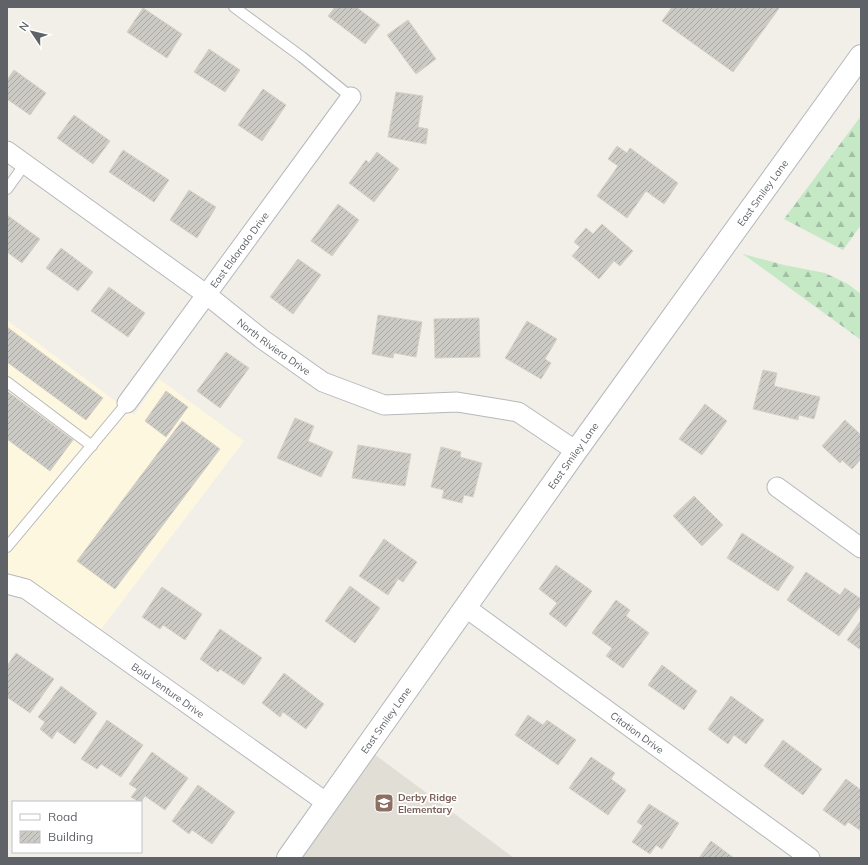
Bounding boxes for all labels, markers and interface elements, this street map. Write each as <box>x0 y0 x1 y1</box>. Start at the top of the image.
north arrow <box>12 12 52 52</box>
text: N <box>16 19 32 34</box>
street label: East Smiley Lane <box>734 157 791 229</box>
street label: East Eldorado Drive <box>207 209 271 290</box>
street label: North Riviera Drive <box>235 315 313 378</box>
street label: East Smiley Lane <box>545 420 601 491</box>
street label: Bold Venture Drive <box>129 660 207 720</box>
street label: East Smiley Lane <box>358 684 414 756</box>
street label: Citation Drive <box>608 709 667 756</box>
place label: Derby Ridge Elementary <box>398 791 457 816</box>
school or university icon: Derby Ridge Elementary <box>373 792 395 814</box>
legend <box>12 801 142 853</box>
text: Road <box>48 809 77 824</box>
text: Building <box>48 829 93 844</box>

